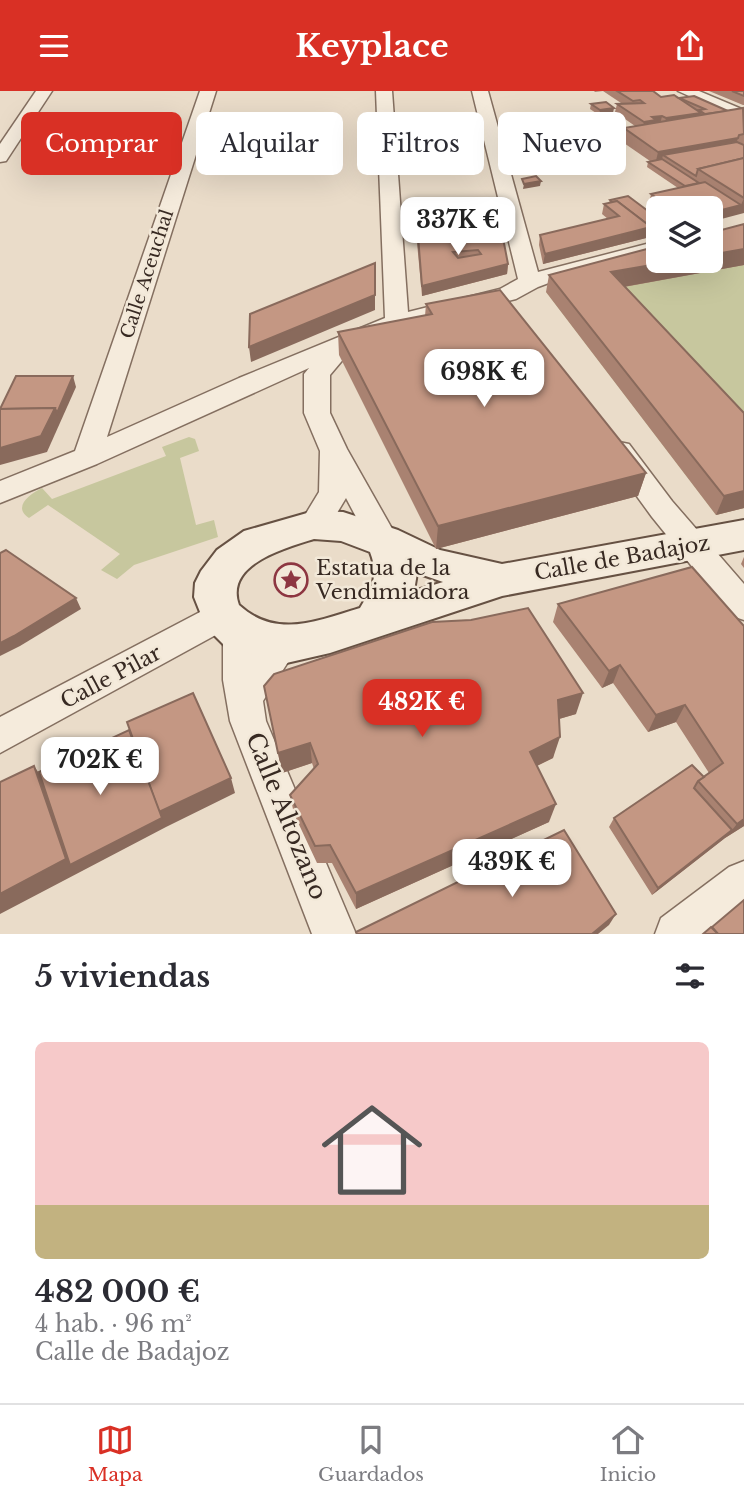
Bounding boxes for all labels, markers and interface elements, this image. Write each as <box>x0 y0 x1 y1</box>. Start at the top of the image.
text: Keyplace <box>295 26 449 66</box>
icon: menu <box>35 27 73 65</box>
icon: share <box>671 27 709 65</box>
chip: Comprar <box>21 112 182 175</box>
chip: Alquilar <box>196 112 343 175</box>
chip: Filtros <box>357 112 484 175</box>
chip: Nuevo <box>498 112 626 175</box>
map controls <box>646 196 723 273</box>
button: layers <box>646 196 723 273</box>
pin: 337K € <box>401 197 515 257</box>
text: 337K € <box>416 206 500 234</box>
street label: Calle Aceuchal <box>116 207 178 341</box>
pin: 698K € <box>427 349 541 409</box>
text: 698K € <box>440 358 528 386</box>
street label: Calle de Badajoz <box>532 530 712 586</box>
place label: Estatua de la Vendimiadora <box>315 555 470 605</box>
place icon: Estatua de la Vendimiadora <box>272 561 310 599</box>
street label: Calle Pilar <box>56 640 166 714</box>
pin: 482K € <box>365 679 479 739</box>
text: 482K € <box>379 688 465 716</box>
street label: Calle Altozano <box>240 728 334 904</box>
pin: 702K € <box>43 737 157 797</box>
text: 702K € <box>57 746 143 774</box>
pin: 439K € <box>455 839 569 899</box>
text: 439K € <box>468 848 556 876</box>
icon: filters <box>671 957 709 995</box>
text: 5 viviendas <box>35 958 210 995</box>
icon: home <box>309 1087 435 1213</box>
text: 482 000 € <box>35 1273 200 1310</box>
text: 4 hab. · 96 m² <box>35 1310 192 1338</box>
text: Calle de Badajoz <box>35 1338 230 1366</box>
tab: Mapa <box>88 1421 142 1486</box>
tab: Guardados <box>318 1421 424 1486</box>
tab: Inicio <box>600 1421 656 1486</box>

